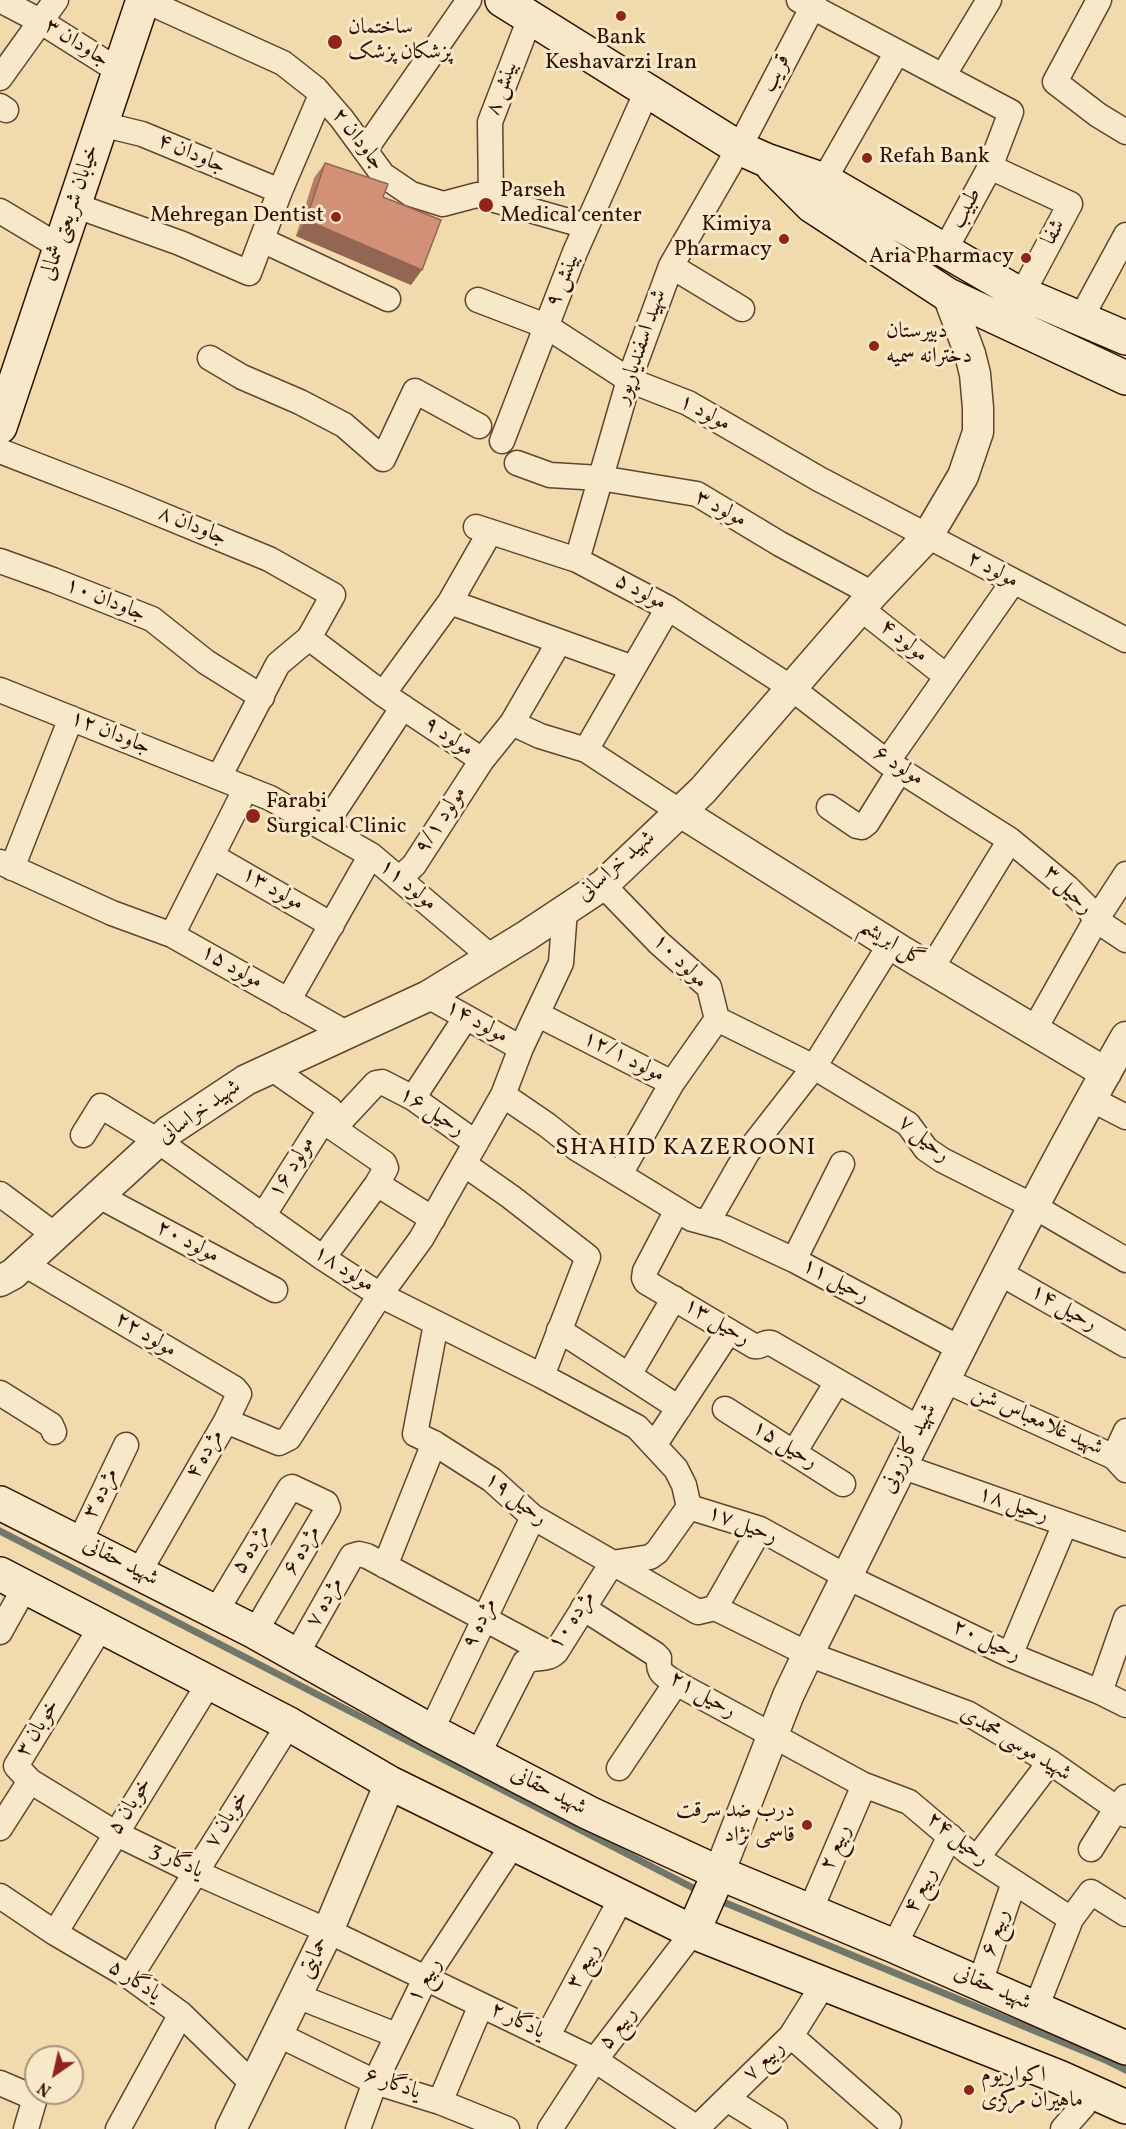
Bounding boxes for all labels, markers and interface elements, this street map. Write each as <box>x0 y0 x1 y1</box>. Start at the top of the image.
marker: Bank Keshavarzi Iran <box>614 9 628 23</box>
street label: جاودان ۳ <box>39 14 113 74</box>
place label: ساختمان پزشکان پزشک <box>348 16 452 68</box>
place label: Bank Keshavarzi Iran <box>545 26 697 78</box>
marker: ساختمان پزشکان پزشک <box>326 33 344 51</box>
street label: قریب <box>756 50 798 98</box>
street label: بینش ۸ <box>481 58 525 120</box>
street label: جاودان ۲ <box>325 104 389 176</box>
street label: جاودان ۴ <box>153 129 229 181</box>
street label: خیابان شریعتی شمالی <box>35 141 107 285</box>
place label: Refah Bank <box>879 145 990 171</box>
marker: Refah Bank <box>860 151 874 165</box>
place label: Parseh Medical center <box>500 179 642 230</box>
street label: طبیب <box>945 184 989 234</box>
marker: Parseh Medical center <box>477 196 495 214</box>
place label: Mehregan Dentist <box>150 204 324 230</box>
marker: Mehregan Dentist <box>329 210 343 224</box>
place label: Kimiya Pharmacy <box>674 213 772 264</box>
street label: شفا <box>1037 215 1073 251</box>
marker: Kimiya Pharmacy <box>777 232 791 246</box>
place label: Aria Pharmacy <box>869 245 1014 271</box>
street label: بینش ۹ <box>541 250 587 312</box>
marker: Aria Pharmacy <box>1019 251 1033 265</box>
street label: شهید اسفندیارپور <box>610 286 674 408</box>
place label: دبیرستان دخترانه سمیه <box>886 320 972 372</box>
marker: دبیرستان دخترانه سمیه <box>867 339 881 353</box>
street label: مولود ۱ <box>674 389 734 439</box>
street label: مولود ۳ <box>690 485 750 535</box>
street label: جاودان ۸ <box>154 501 230 553</box>
street label: مولود ۲ <box>962 546 1022 596</box>
street label: مولود ۵ <box>610 568 670 618</box>
street label: جاودان ۱۰ <box>61 573 149 629</box>
street label: مولود ۴ <box>873 615 933 669</box>
street label: جاودان ۱۲ <box>66 706 154 762</box>
street label: مولود ۹ <box>418 712 478 764</box>
street label: مولود ۶ <box>868 741 928 793</box>
street label: مولود ۹/۱ <box>410 782 474 860</box>
place label: Farabi Surgical Clinic <box>266 790 407 842</box>
marker: Farabi Surgical Clinic <box>244 807 262 825</box>
street label: شهید خراسانی <box>572 826 662 908</box>
street label: مولود ۱۱ <box>373 854 441 918</box>
street label: رحیل ۳ <box>1036 860 1098 922</box>
street label: مولود ۱۳ <box>236 862 308 918</box>
street label: گل ابریشم <box>854 914 928 974</box>
street label: مولود ۱۰ <box>646 929 712 995</box>
street label: مولود ۱۵ <box>195 940 267 996</box>
street label: مولود ۱۴ <box>440 995 512 1051</box>
street label: مولود ۱۲/۱ <box>578 1026 668 1090</box>
street label: شهید خراسانی <box>153 1075 247 1151</box>
street label: رحیل ۱۶ <box>393 1082 469 1144</box>
street label: رحیل ۷ <box>892 1111 954 1169</box>
street label: مولود ۱۶ <box>264 1132 322 1204</box>
district label: SHAHID KAZEROONI <box>555 1136 817 1164</box>
street label: مولود ۲۰ <box>151 1215 223 1271</box>
street label: مولود ۱۸ <box>307 1241 379 1299</box>
street label: رحیل ۱۱ <box>797 1253 873 1311</box>
street label: رحیل ۱۴ <box>1025 1279 1101 1339</box>
street label: رحیل ۱۳ <box>678 1293 754 1353</box>
street label: مولود ۲۲ <box>109 1307 181 1365</box>
street label: شهید غلامعباس شن <box>967 1381 1107 1463</box>
street label: شهید کازرونی <box>876 1400 944 1498</box>
street label: رحیل ۱۵ <box>746 1415 822 1477</box>
street label: مژده ۴ <box>181 1425 231 1485</box>
street label: مژده ۳ <box>78 1464 126 1524</box>
street label: رحیل ۱۹ <box>478 1467 552 1533</box>
street label: رحیل ۱۸ <box>974 1482 1052 1530</box>
street label: رحیل ۱۷ <box>703 1501 781 1551</box>
street label: مژده ۵ <box>227 1520 277 1580</box>
street label: مژده ۶ <box>278 1521 328 1581</box>
street label: شهید حقانی <box>78 1533 162 1593</box>
street label: مژده ۷ <box>302 1573 350 1633</box>
street label: مژده ۱۰ <box>544 1586 602 1656</box>
street label: مژده ۹ <box>458 1594 504 1654</box>
street label: رحیل ۲۰ <box>947 1615 1025 1669</box>
street label: رحیل ۲۱ <box>664 1666 740 1726</box>
street label: خوبان ۳ <box>11 1695 67 1763</box>
street label: شهید موسی محمدی <box>955 1701 1075 1789</box>
street label: شهید حقانی <box>506 1762 590 1822</box>
street label: خوبان ۵ <box>103 1773 159 1841</box>
street label: خوبان ۷ <box>200 1786 256 1854</box>
place label: درب ضد سرقت قاسمی نژاد <box>676 1799 795 1850</box>
street label: رحیل ۲۴ <box>920 1807 994 1873</box>
marker: درب ضد سرقت قاسمی نژاد <box>800 1818 814 1832</box>
street label: ربیع ۲ <box>816 1821 858 1875</box>
street label: یادگار 3 <box>145 1838 207 1886</box>
street label: ربیع ۴ <box>899 1864 945 1918</box>
street label: ربیع ۶ <box>977 1906 1017 1960</box>
street label: حمایتی <box>294 1933 336 1983</box>
street label: ربیع ۳ <box>562 1940 608 1994</box>
street label: ربیع ۱ <box>403 1954 449 2008</box>
street label: یادگار ۵ <box>103 1955 165 2009</box>
street label: شهید حقانی <box>949 1960 1035 2018</box>
street label: یادگار ۲ <box>485 1997 549 2047</box>
street label: ربیع ۵ <box>594 2002 644 2056</box>
street label: ربیع ۷ <box>739 2036 791 2088</box>
north arrow <box>24 2045 84 2105</box>
street label: یادگار ۶ <box>360 2063 424 2107</box>
place label: اکواریوم ماهیران مرکزی <box>981 2064 1083 2116</box>
text: N <box>34 2076 56 2101</box>
marker: اکواریوم ماهیران مرکزی <box>962 2083 976 2097</box>

